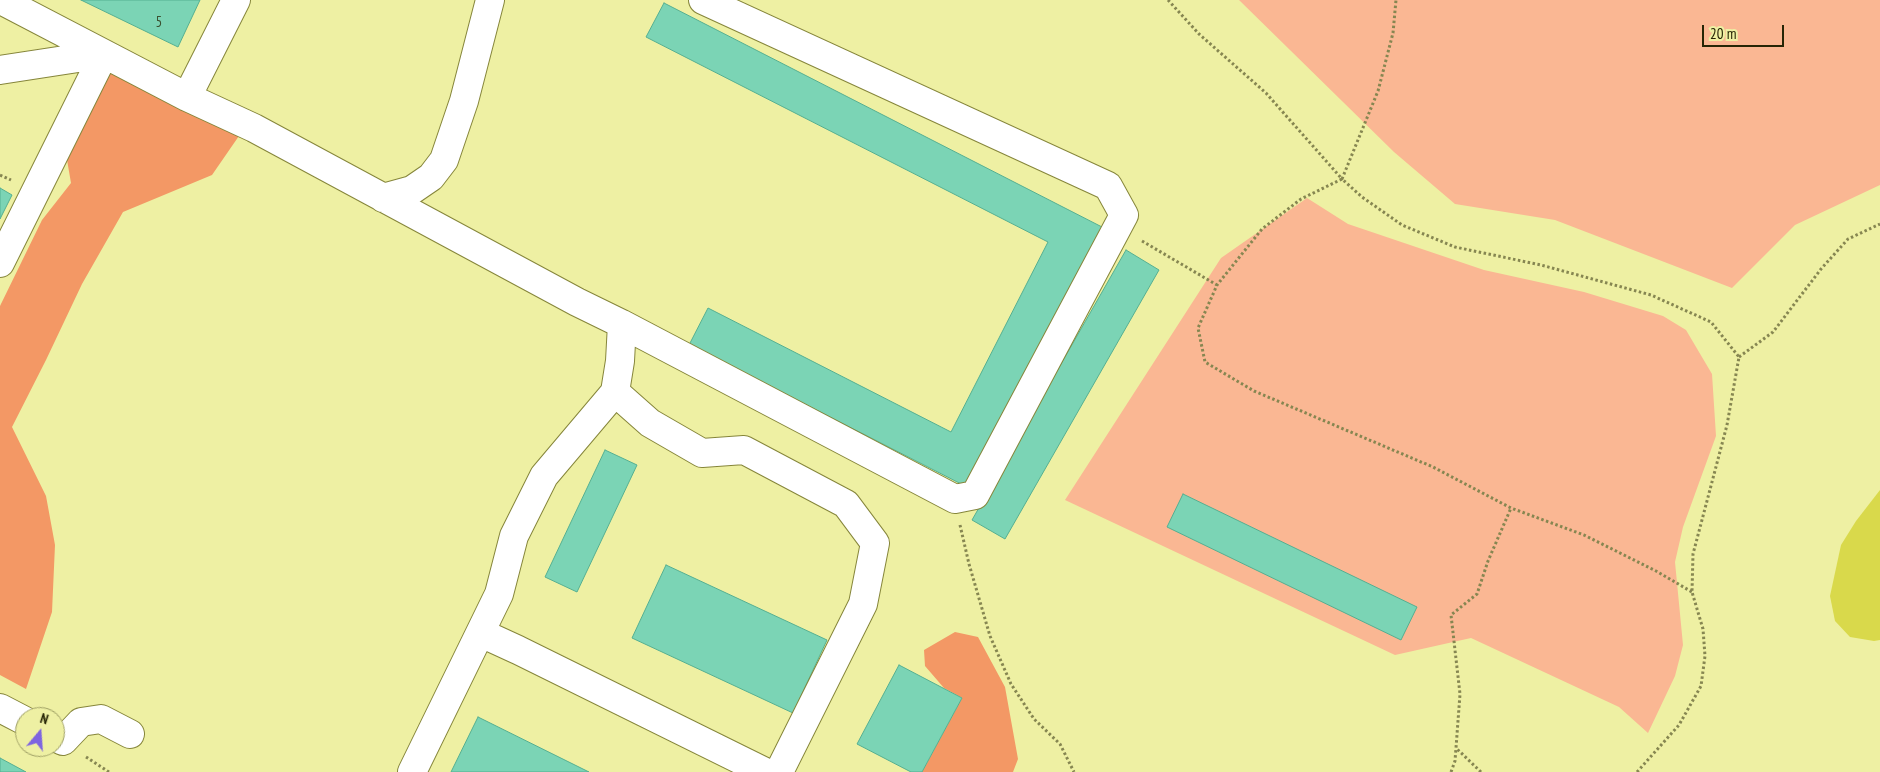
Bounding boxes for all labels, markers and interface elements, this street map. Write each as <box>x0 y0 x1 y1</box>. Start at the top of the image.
house number: 5 <box>156 14 162 32</box>
scale bar <box>1705 15 1788 47</box>
text: 20 m <box>1710 24 1736 43</box>
north arrow <box>15 707 65 757</box>
text: N <box>38 709 51 728</box>

